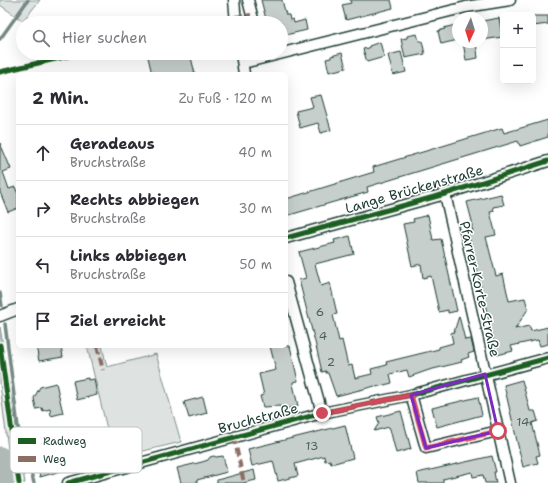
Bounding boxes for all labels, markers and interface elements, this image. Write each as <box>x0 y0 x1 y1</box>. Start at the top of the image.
north arrow <box>452 12 488 48</box>
map controls <box>500 12 536 84</box>
button: + <box>500 12 536 48</box>
search box <box>16 16 288 60</box>
icon: search <box>30 27 52 49</box>
text: Hier suchen <box>62 28 147 48</box>
button: − <box>500 48 536 84</box>
text: 2 Min. <box>32 87 89 109</box>
text: Zu Fuß · 120 m <box>179 90 272 107</box>
text: Geradeaus <box>70 134 155 154</box>
icon: ahead <box>32 142 54 164</box>
text: 40 m <box>238 144 272 161</box>
text: Bruchstraße <box>70 154 146 171</box>
street label: Lange Brückenstraße <box>343 161 485 217</box>
text: Rechts abbiegen <box>70 190 199 210</box>
icon: right <box>32 198 54 220</box>
text: 30 m <box>238 200 272 217</box>
text: Bruchstraße <box>70 210 146 227</box>
street label: Pfarrer-Korte-Straße <box>456 219 504 359</box>
text: Links abbiegen <box>70 246 186 266</box>
icon: left <box>32 254 54 276</box>
text: 50 m <box>239 256 272 273</box>
text: Bruchstraße <box>70 266 146 283</box>
house number: 6 <box>316 304 324 320</box>
icon: arrive <box>32 310 54 332</box>
text: Ziel erreicht <box>70 311 166 331</box>
house number: 4 <box>319 328 327 344</box>
house number: 2 <box>327 354 335 370</box>
street label: Bruchstraße <box>216 399 300 437</box>
route end <box>313 404 331 422</box>
house number: 14 <box>517 414 529 430</box>
route start <box>489 422 507 440</box>
legend <box>10 427 142 473</box>
text: Radweg <box>43 434 86 449</box>
house number: 13 <box>306 438 318 454</box>
text: Weg <box>43 452 66 467</box>

